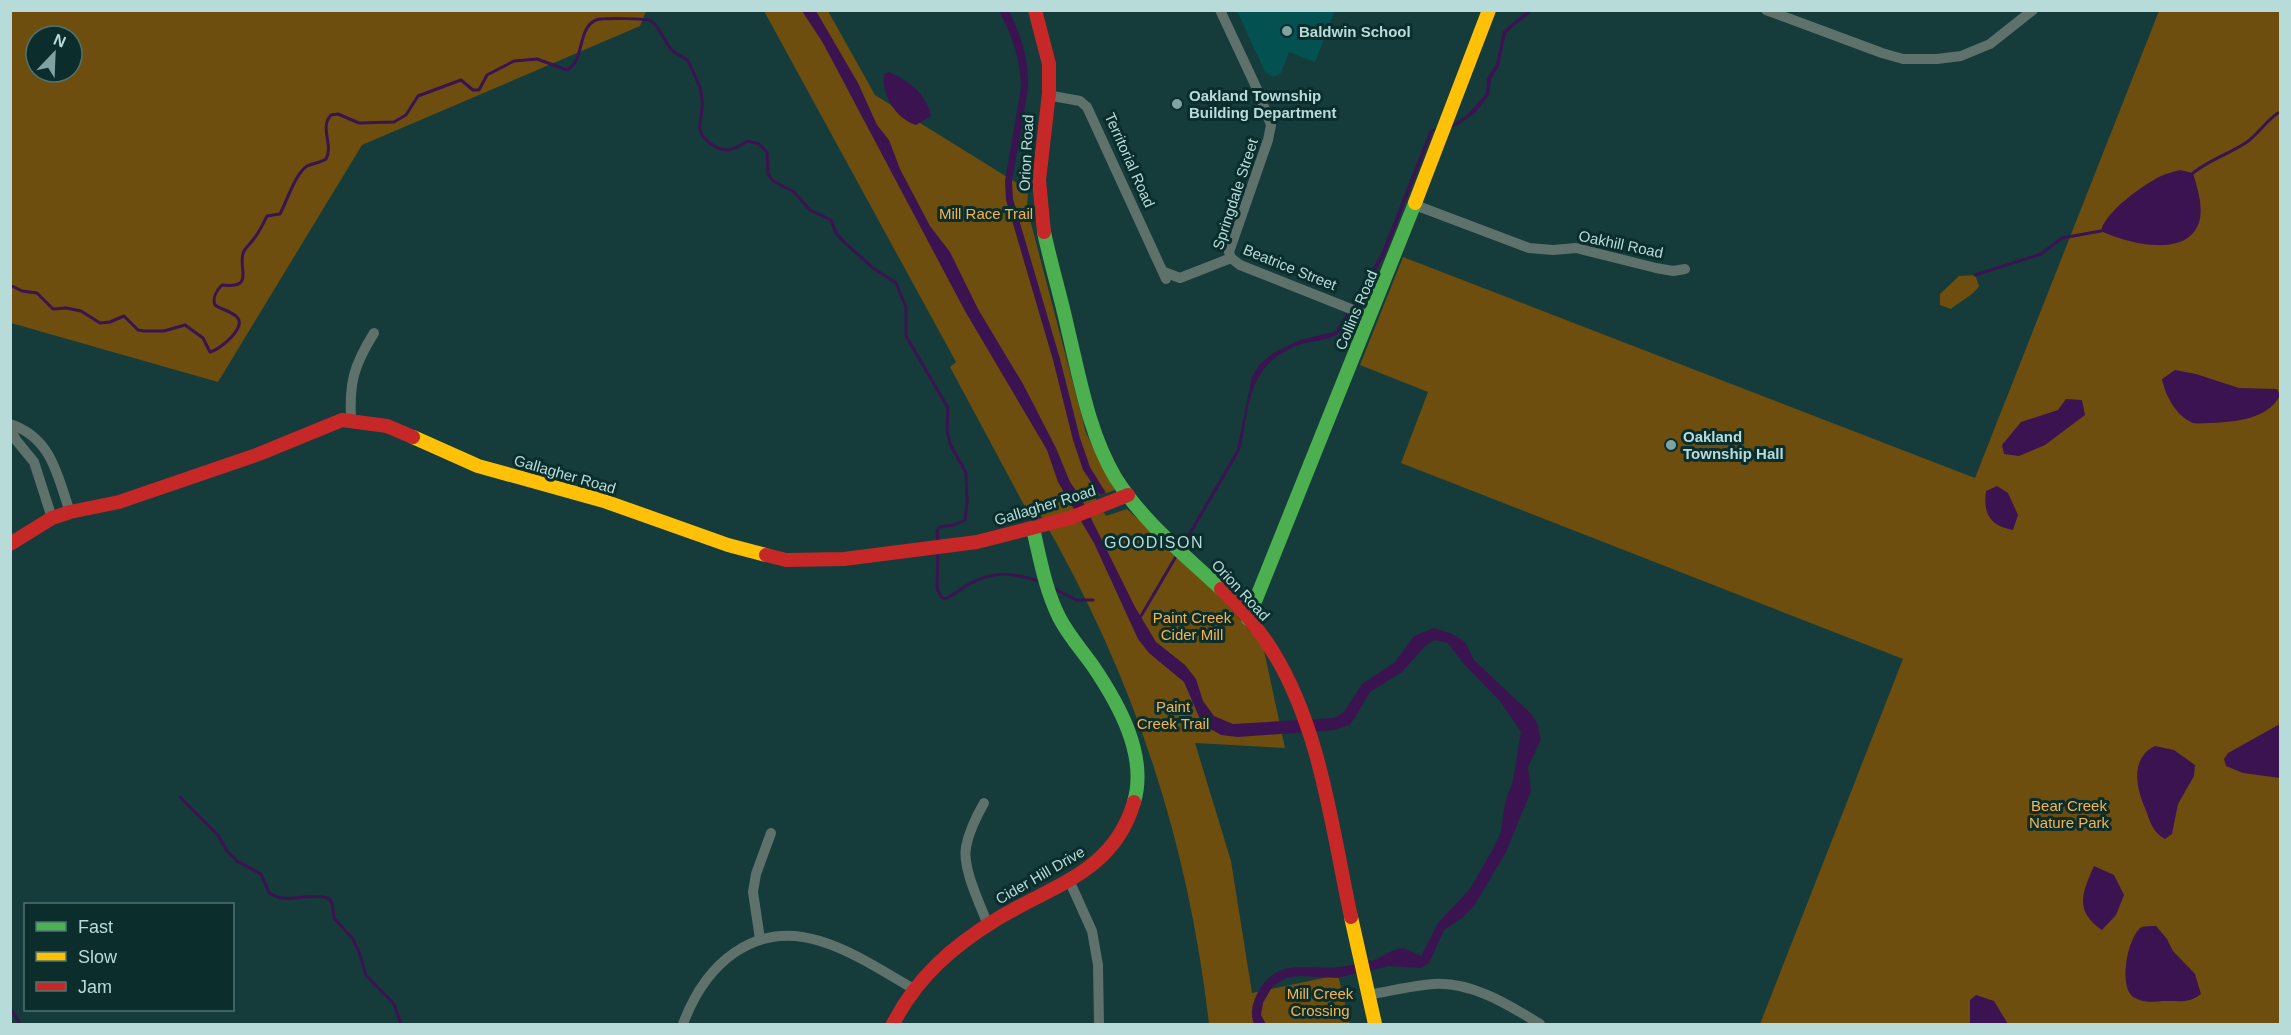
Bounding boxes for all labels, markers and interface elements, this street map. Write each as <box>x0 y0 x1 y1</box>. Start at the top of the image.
place label: Baldwin School <box>1299 23 1411 40</box>
north arrow <box>24 24 84 84</box>
marker: Baldwin School <box>1280 24 1294 38</box>
text: N <box>51 31 68 51</box>
place label: Oakland Township Building Department <box>1189 87 1337 121</box>
marker: Oakland Township Building Department <box>1170 97 1184 111</box>
street label: Territorial Road <box>1102 110 1158 210</box>
street label: Orion Road <box>1016 114 1036 192</box>
street label: Springdale Street <box>1209 135 1261 252</box>
park label: Mill Race Trail <box>939 205 1033 222</box>
street label: Oakhill Road <box>1577 227 1665 261</box>
street label: Beatrice Street <box>1241 241 1340 294</box>
street label: Collins Road <box>1332 268 1380 352</box>
place label: Oakland Township Hall <box>1683 428 1784 462</box>
marker: Oakland Township Hall <box>1664 438 1678 452</box>
street label: Gallagher Road <box>512 451 618 497</box>
street label: Gallagher Road <box>992 482 1098 528</box>
district label: GOODISON <box>1104 534 1204 551</box>
street label: Orion Road <box>1209 556 1273 624</box>
park label: Paint Creek Cider Mill <box>1153 609 1232 643</box>
park label: Paint Creek Trail <box>1137 698 1209 732</box>
park label: Bear Creek Nature Park <box>2029 797 2110 831</box>
street label: Cider Hill Drive <box>992 843 1088 907</box>
legend <box>24 903 234 1011</box>
text: Fast <box>78 917 113 937</box>
text: Slow <box>78 947 118 967</box>
text: Jam <box>78 977 112 997</box>
park label: Mill Creek Crossing <box>1287 985 1354 1019</box>

